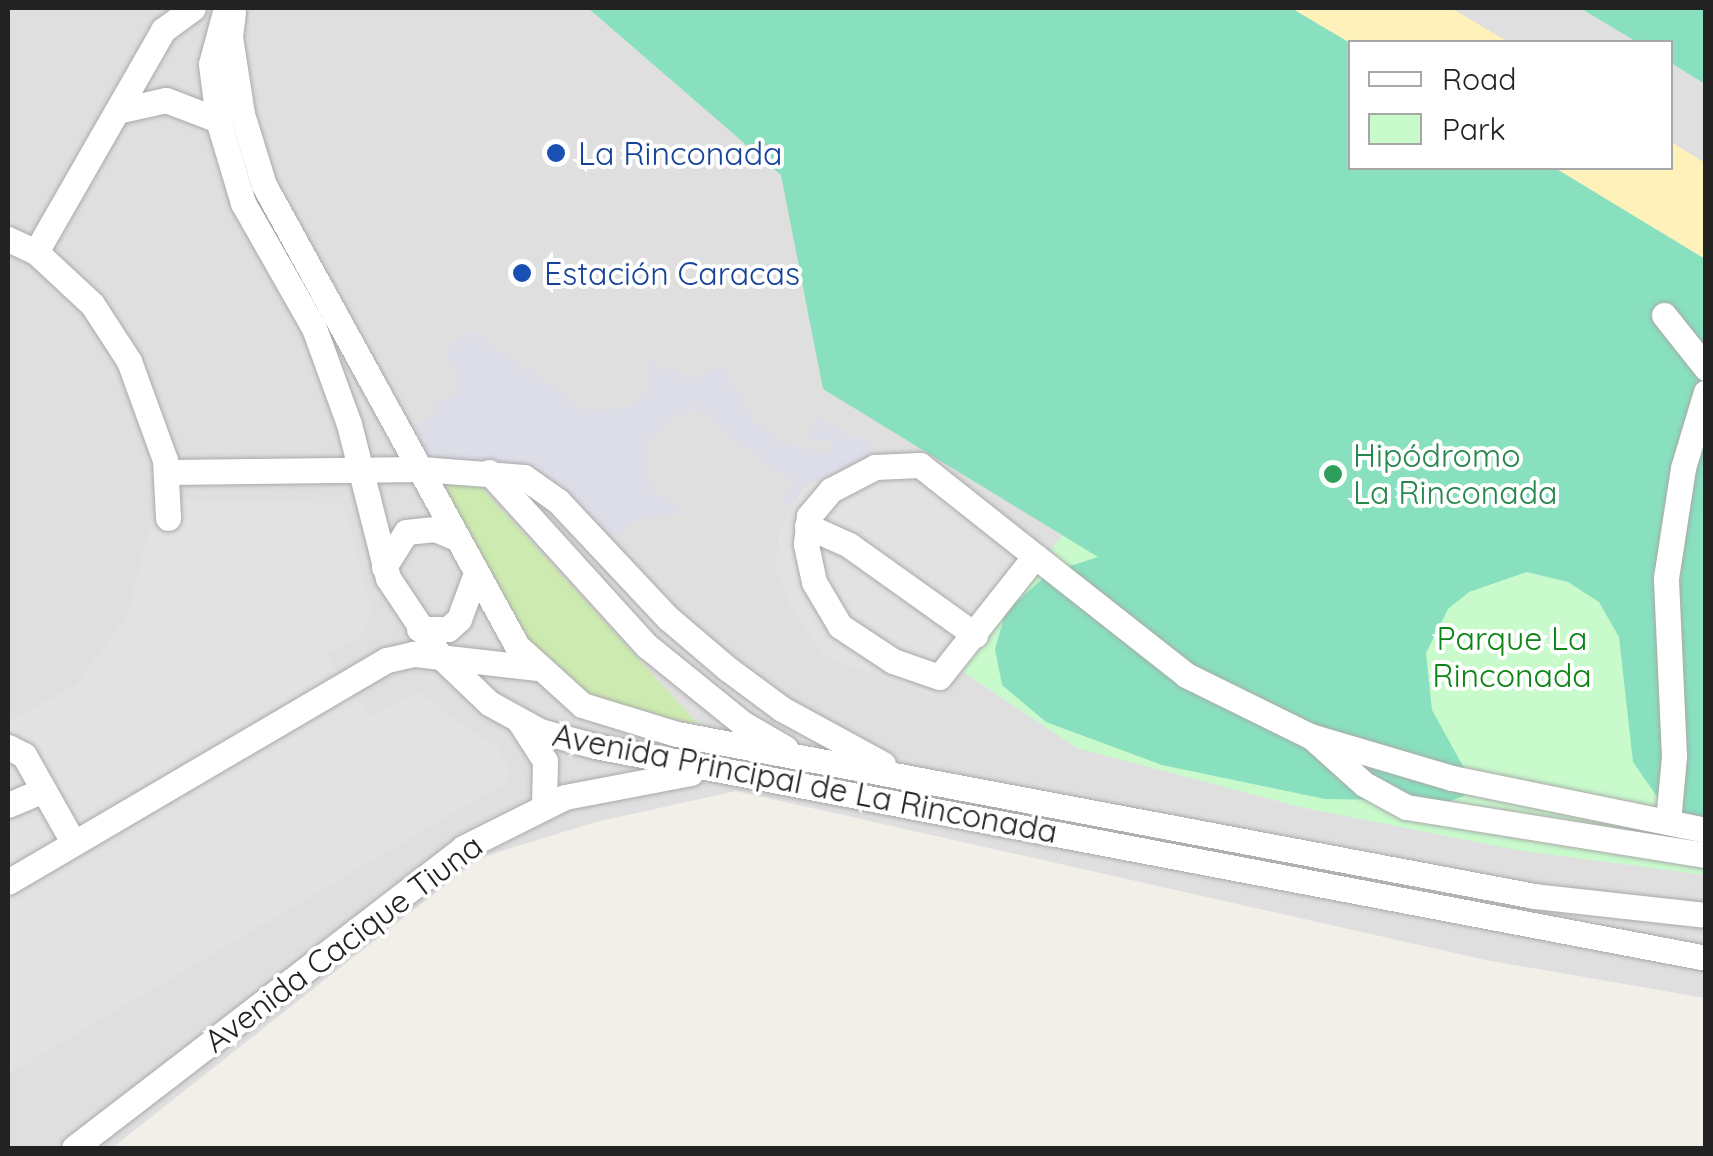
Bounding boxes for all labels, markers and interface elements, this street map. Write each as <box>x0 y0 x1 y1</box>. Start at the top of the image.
legend <box>1348 40 1673 170</box>
text: Road <box>1442 60 1516 98</box>
text: Park <box>1442 110 1506 148</box>
place label: La Rinconada <box>578 134 783 172</box>
marker: La Rinconada <box>543 140 569 166</box>
place label: Estación Caracas <box>544 254 800 292</box>
marker: Estación Caracas <box>509 260 535 286</box>
place label: Hipódromo La Rinconada <box>1353 437 1558 512</box>
marker: Hipódromo La Rinconada <box>1322 463 1344 485</box>
park label: Parque La Rinconada <box>1432 620 1592 695</box>
street label: Avenida Principal de La Rinconada <box>549 715 1061 851</box>
street label: Avenida Cacique Tiuna <box>197 826 489 1060</box>

